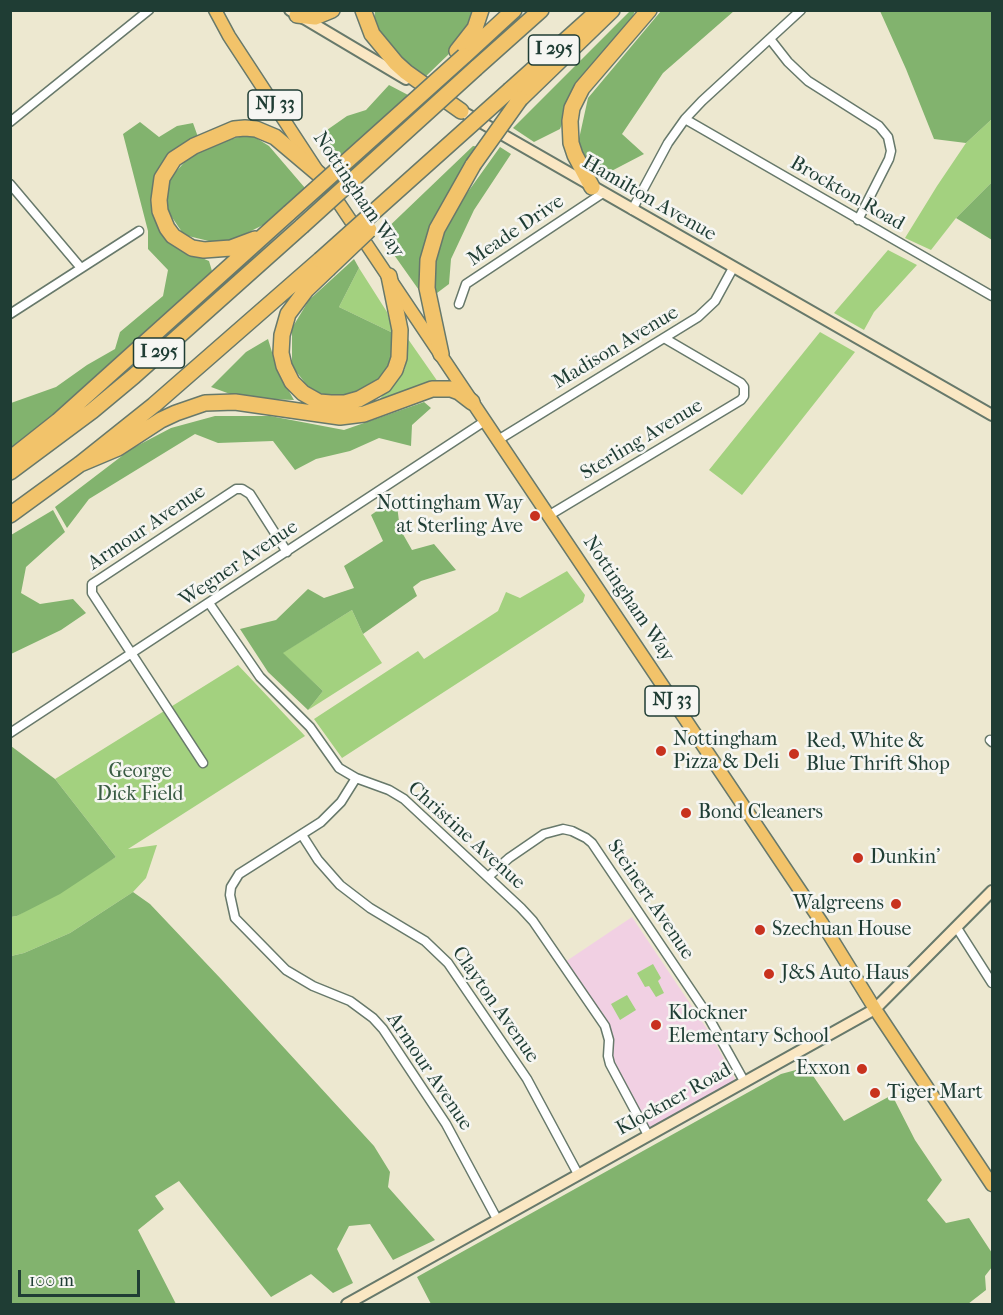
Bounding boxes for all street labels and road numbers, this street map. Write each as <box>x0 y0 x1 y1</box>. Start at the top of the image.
road number: I 295 <box>528 35 580 65</box>
road number: NJ 33 <box>248 90 302 120</box>
street label: Nottingham Way <box>307 128 409 262</box>
street label: Hamilton Avenue <box>578 151 720 247</box>
street label: Brockton Road <box>786 152 908 236</box>
street label: Meade Drive <box>463 190 569 272</box>
street label: Madison Avenue <box>549 301 683 395</box>
road number: I 295 <box>134 338 184 368</box>
street label: Sterling Avenue <box>577 394 707 486</box>
street label: Armour Avenue <box>84 480 210 576</box>
street label: Wegner Avenue <box>175 516 303 612</box>
street label: Nottingham Way <box>577 532 679 666</box>
road number: NJ 33 <box>645 686 699 716</box>
street label: Christine Avenue <box>402 777 530 895</box>
street label: Steinert Avenue <box>601 836 699 964</box>
street label: Clayton Avenue <box>446 942 544 1068</box>
street label: Armour Avenue <box>381 1009 477 1135</box>
street label: Klockner Road <box>612 1059 736 1141</box>

